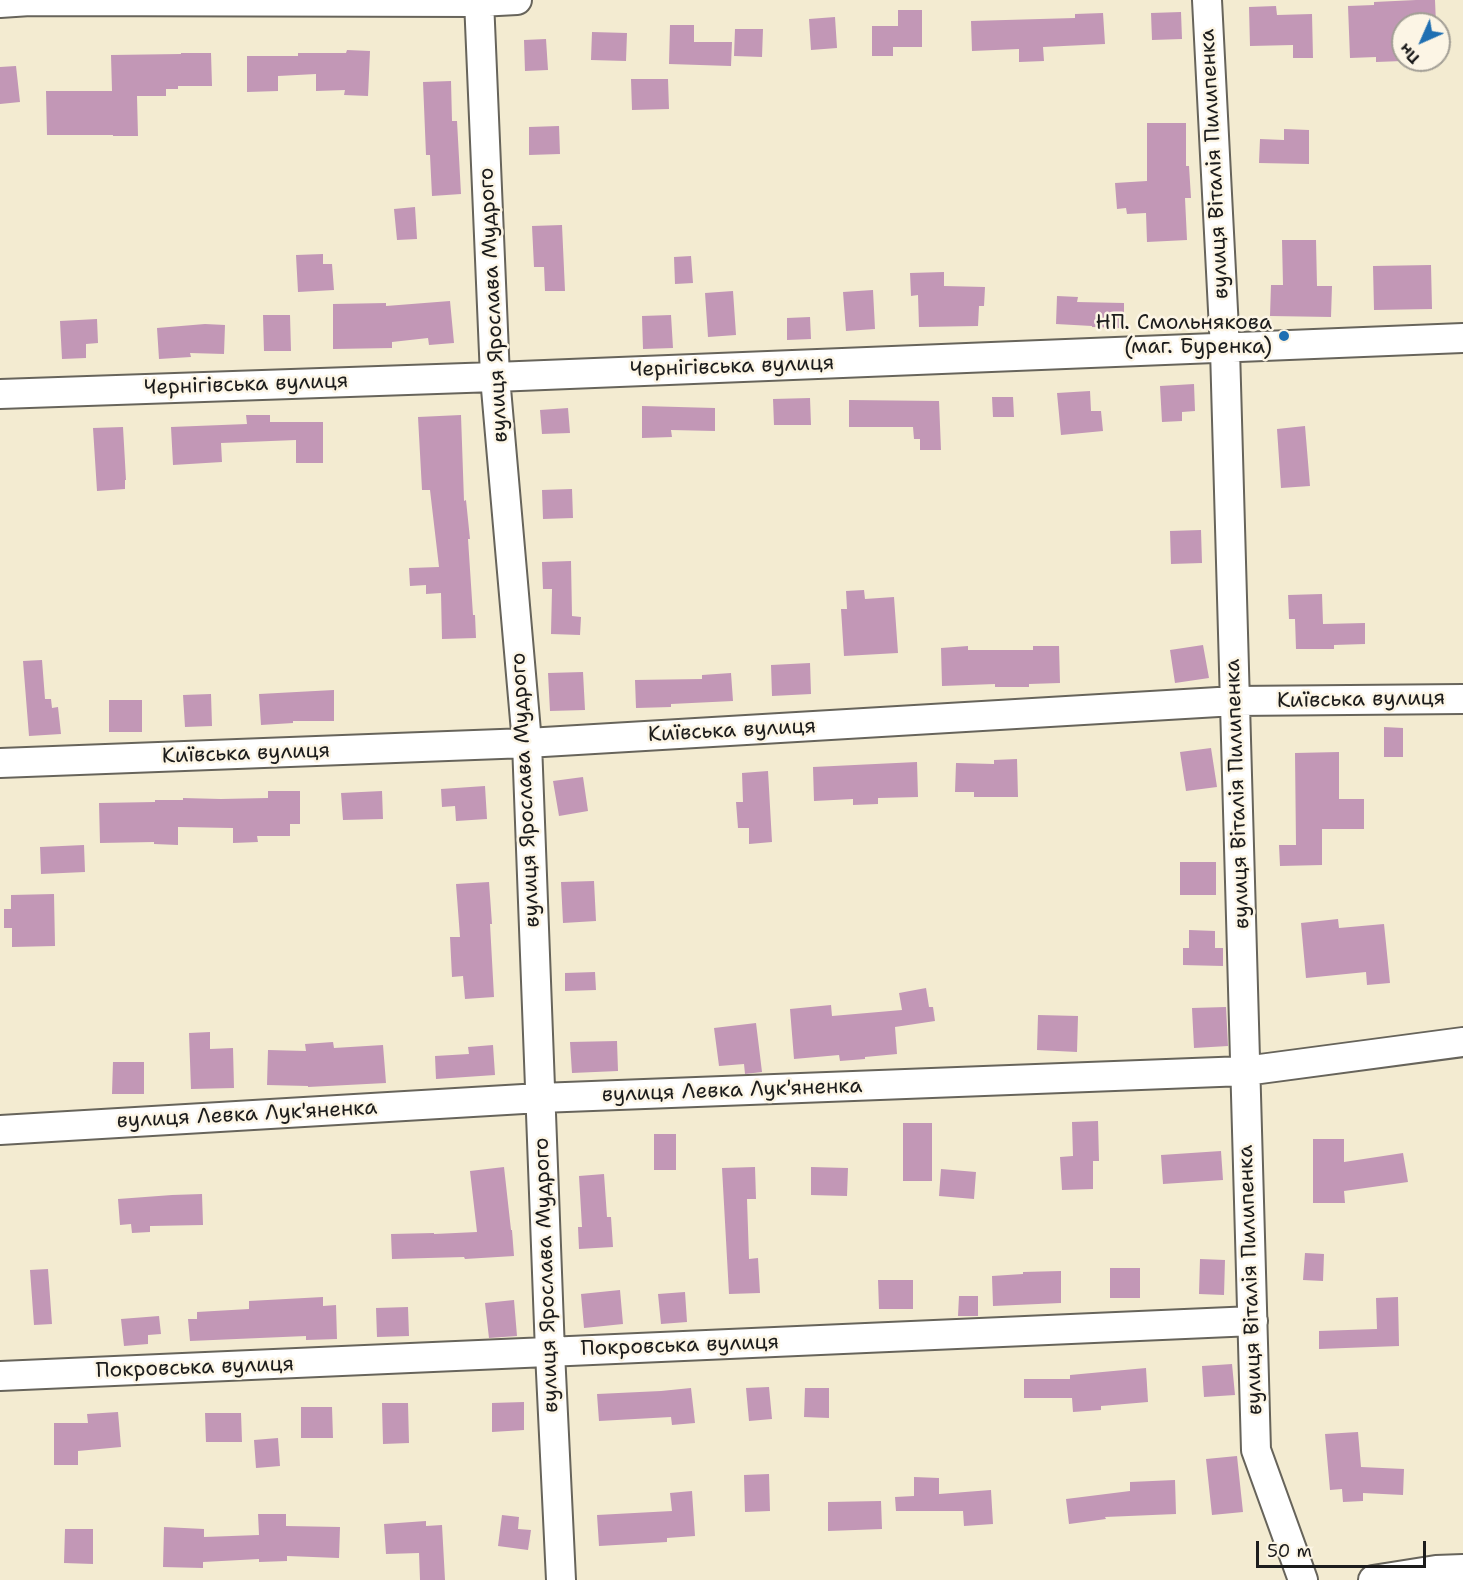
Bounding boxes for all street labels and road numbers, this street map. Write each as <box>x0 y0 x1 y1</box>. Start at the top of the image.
street label: вулиця Віталія Пилипенка <box>1195 28 1235 300</box>
street label: вулиця Ярослава Мудрого <box>474 167 514 443</box>
street label: Чернігівська вулиця <box>629 351 835 383</box>
street label: Чернігівська вулиця <box>143 369 349 401</box>
street label: вулиця Ярослава Мудрого <box>506 652 546 928</box>
street label: вулиця Віталія Пилипенка <box>1221 659 1255 929</box>
street label: Київська вулиця <box>1277 686 1445 714</box>
street label: Київська вулиця <box>647 714 817 748</box>
street label: Київська вулиця <box>161 738 331 770</box>
street label: вулиця Левка Лук'яненка <box>601 1074 863 1108</box>
street label: вулиця Левка Лук'яненка <box>116 1096 378 1134</box>
street label: вулиця Ярослава Мудрого <box>530 1137 564 1413</box>
street label: вулиця Віталія Пилипенка <box>1234 1145 1268 1415</box>
street label: Покровська вулиця <box>580 1330 780 1362</box>
street label: Покровська вулиця <box>95 1352 295 1384</box>

